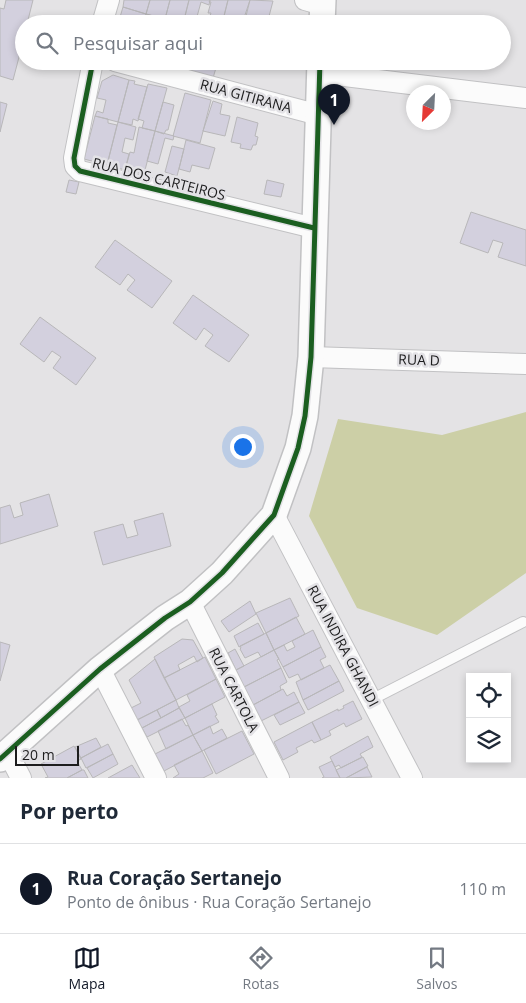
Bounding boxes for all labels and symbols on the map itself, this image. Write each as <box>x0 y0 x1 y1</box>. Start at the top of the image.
street label: RUA GITIRANA <box>198 74 294 117</box>
pin: 1 <box>318 84 350 125</box>
north arrow <box>406 85 451 130</box>
street label: RUA DOS CARTEIROS <box>91 153 228 204</box>
street label: RUA D <box>398 349 440 370</box>
your location <box>230 434 256 460</box>
street label: RUA INDIRA GHANDI <box>303 582 384 710</box>
street label: RUA CARTOLA <box>205 644 264 735</box>
scale bar <box>15 743 79 766</box>

